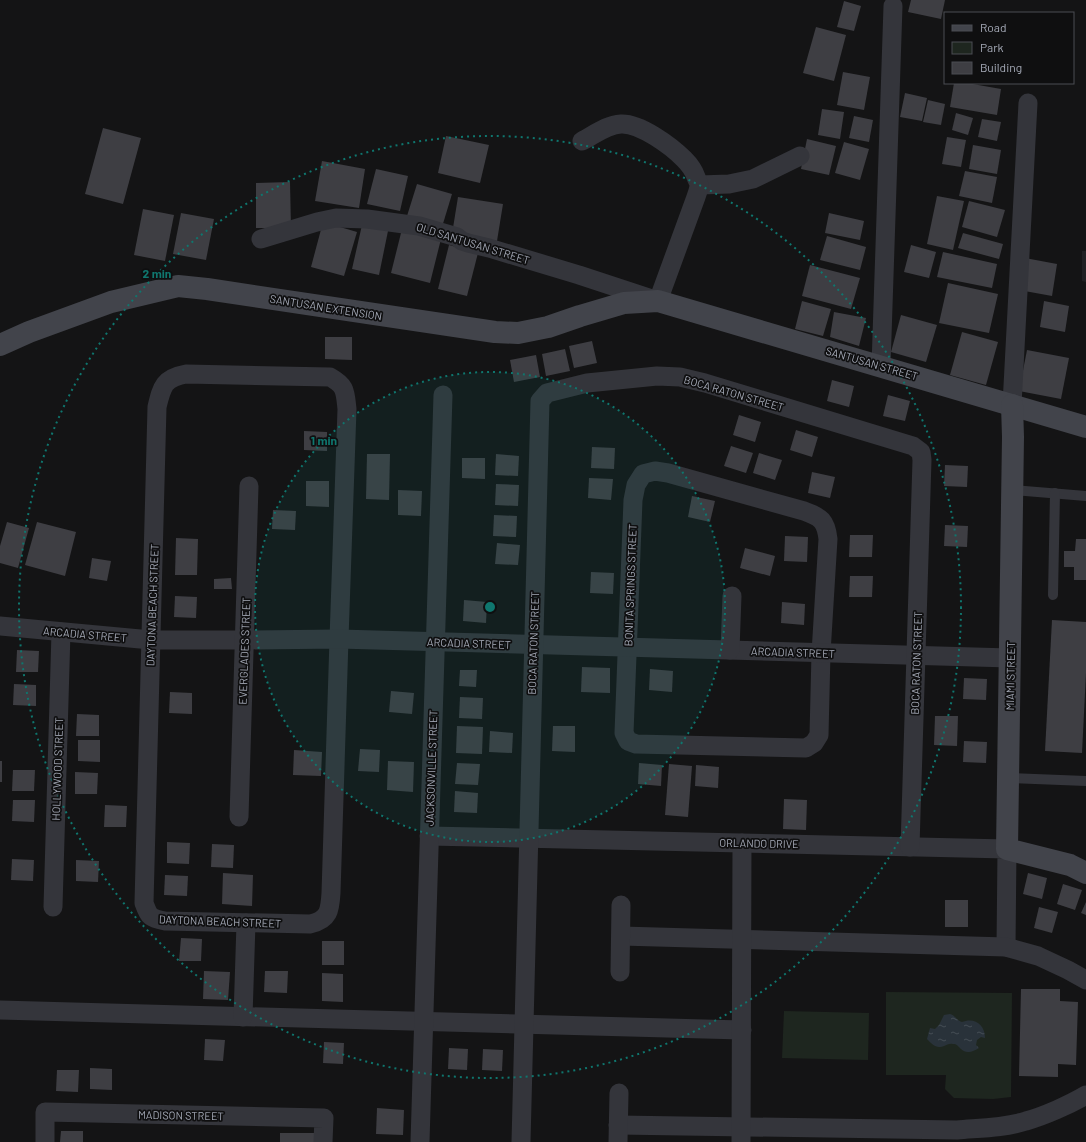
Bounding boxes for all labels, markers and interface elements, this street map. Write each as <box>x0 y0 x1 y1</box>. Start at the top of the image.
legend <box>944 12 1074 84</box>
text: Road <box>980 20 1007 34</box>
text: Park <box>980 40 1004 54</box>
text: Building <box>980 60 1022 74</box>
street label: OLD SANTUSAN STREET <box>415 220 531 266</box>
text: 2 min <box>143 266 171 280</box>
street label: SANTUSAN EXTENSION <box>269 292 383 322</box>
street label: SANTUSAN STREET <box>824 344 920 382</box>
street label: BOCA RATON STREET <box>683 373 785 413</box>
text: 1 min <box>311 433 337 447</box>
street label: BONITA SPRINGS STREET <box>621 524 639 646</box>
street label: DAYTONA BEACH STREET <box>143 544 161 666</box>
street label: BOCA RATON STREET <box>525 591 541 695</box>
street label: EVERGLADES STREET <box>236 597 252 705</box>
centre of rings <box>483 600 497 614</box>
street label: BOCA RATON STREET <box>908 611 924 715</box>
street label: ARCADIA STREET <box>43 624 127 644</box>
street label: ARCADIA STREET <box>427 635 511 651</box>
street label: MIAMI STREET <box>1003 641 1017 711</box>
street label: ARCADIA STREET <box>751 644 835 660</box>
street label: JACKSONVILLE STREET <box>422 710 440 826</box>
street label: HOLLYWOOD STREET <box>49 717 65 821</box>
street label: ORLANDO DRIVE <box>719 836 799 850</box>
street label: DAYTONA BEACH STREET <box>159 912 281 930</box>
street label: MADISON STREET <box>138 1108 224 1122</box>

